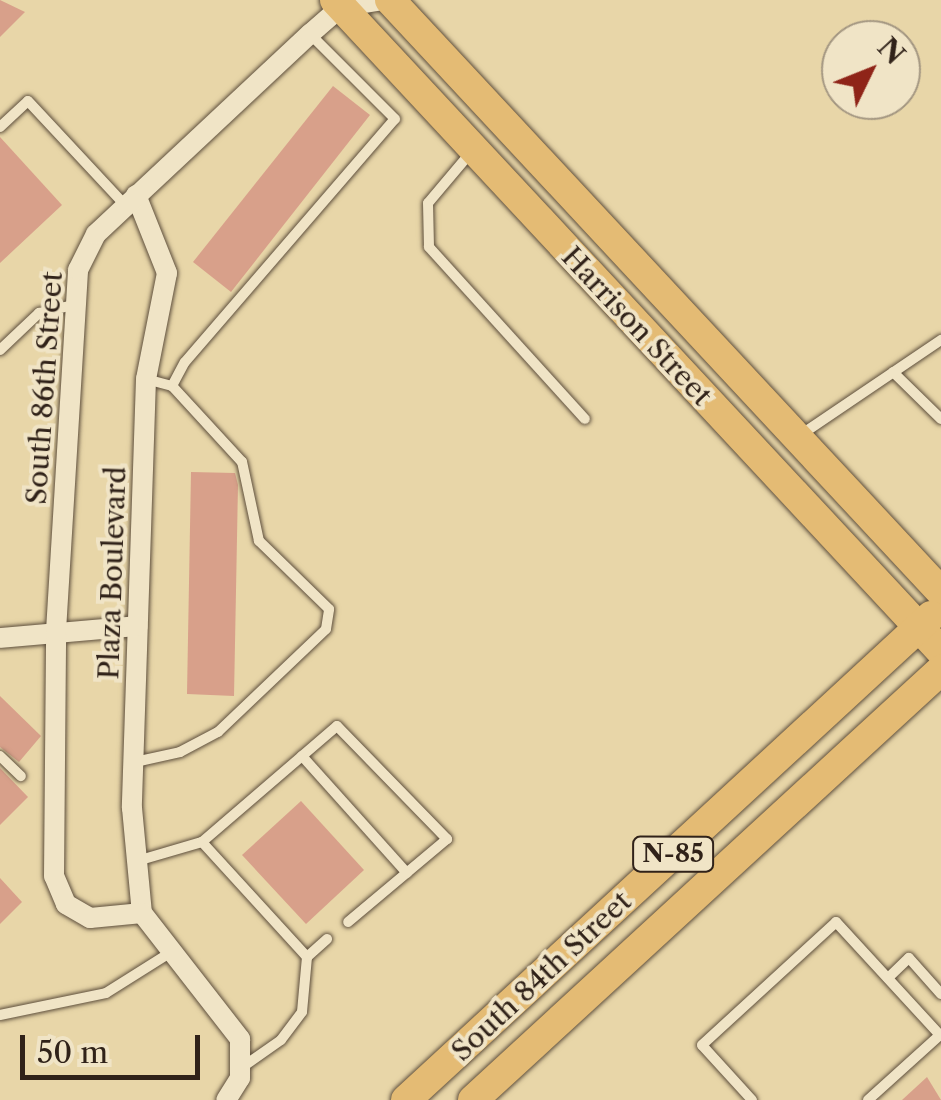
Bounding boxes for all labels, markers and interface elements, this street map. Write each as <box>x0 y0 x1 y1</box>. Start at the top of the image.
north arrow <box>821 20 921 120</box>
text: N <box>871 30 912 71</box>
street label: Harrison Street <box>555 240 719 412</box>
street label: South 86th Street <box>19 270 69 506</box>
street label: Plaza Boulevard <box>91 466 133 680</box>
road number: N-85 <box>630 834 716 874</box>
street label: South 84th Street <box>444 884 638 1068</box>
scale bar <box>25 1015 205 1077</box>
text: 50 m <box>37 1034 108 1071</box>

